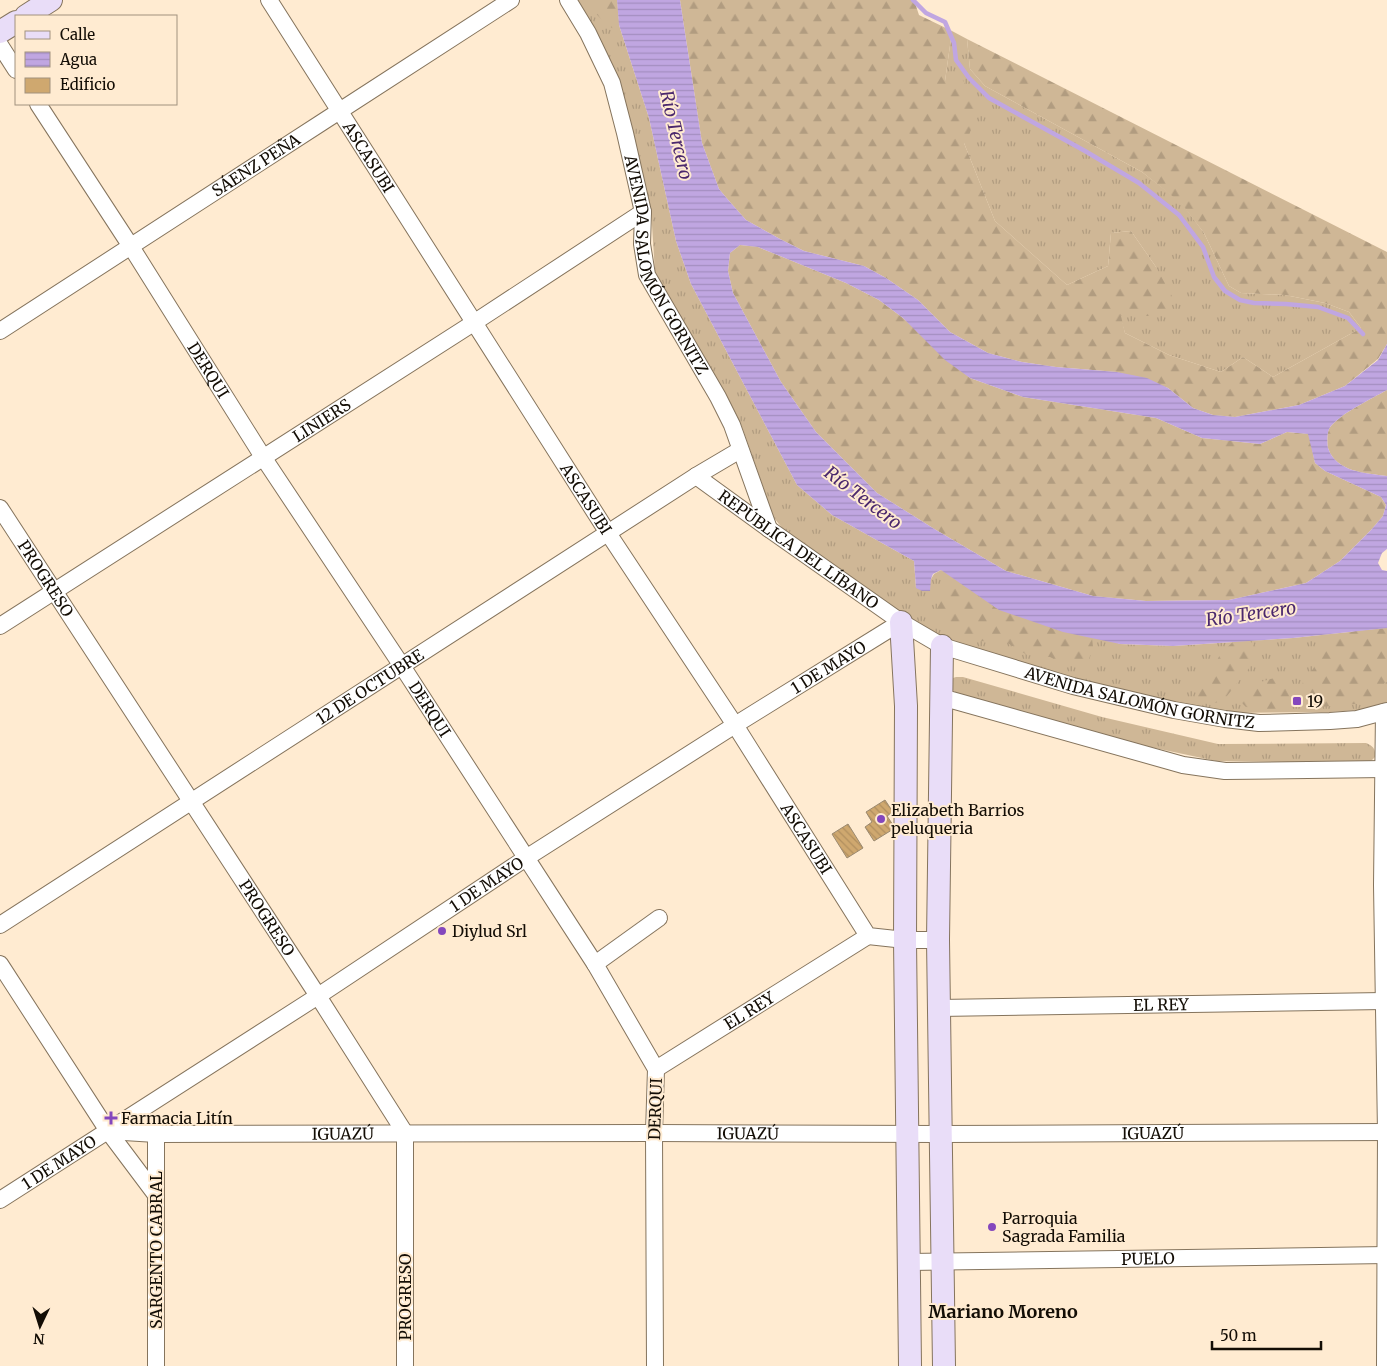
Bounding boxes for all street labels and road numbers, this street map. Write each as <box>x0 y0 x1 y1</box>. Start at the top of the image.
street label: ASCASUBI <box>338 117 399 196</box>
street label: SÁENZ PEÑA <box>208 129 304 201</box>
street label: AVENIDA SALOMÓN GORNITZ <box>620 152 713 378</box>
street label: DERQUI <box>183 338 233 402</box>
street label: LINIERS <box>289 394 354 446</box>
street label: ASCASUBI <box>556 459 616 538</box>
street label: REPÚBLICA DEL LÍBANO <box>714 485 883 613</box>
street label: PROGRESO <box>14 536 78 621</box>
street label: 1 DE MAYO <box>787 636 870 698</box>
street label: 12 DE OCTUBRE <box>312 644 428 728</box>
street label: AVENIDA SALOMÓN GORNITZ <box>1022 662 1256 732</box>
street label: DERQUI <box>405 678 455 741</box>
street label: ASCASUBI <box>776 798 836 878</box>
street label: 1 DE MAYO <box>446 852 528 916</box>
street label: PROGRESO <box>235 876 299 960</box>
street label: EL REY <box>720 987 779 1034</box>
street label: EL REY <box>1133 994 1190 1015</box>
street label: DERQUI <box>644 1078 666 1140</box>
street label: IGUAZÚ <box>717 1123 779 1143</box>
street label: IGUAZÚ <box>1122 1123 1184 1143</box>
street label: IGUAZÚ <box>312 1124 374 1144</box>
street label: 1 DE MAYO <box>18 1131 100 1193</box>
street label: SARGENTO CABRAL <box>146 1171 166 1329</box>
street label: PUELO <box>1121 1248 1175 1269</box>
street label: PROGRESO <box>395 1253 415 1341</box>

